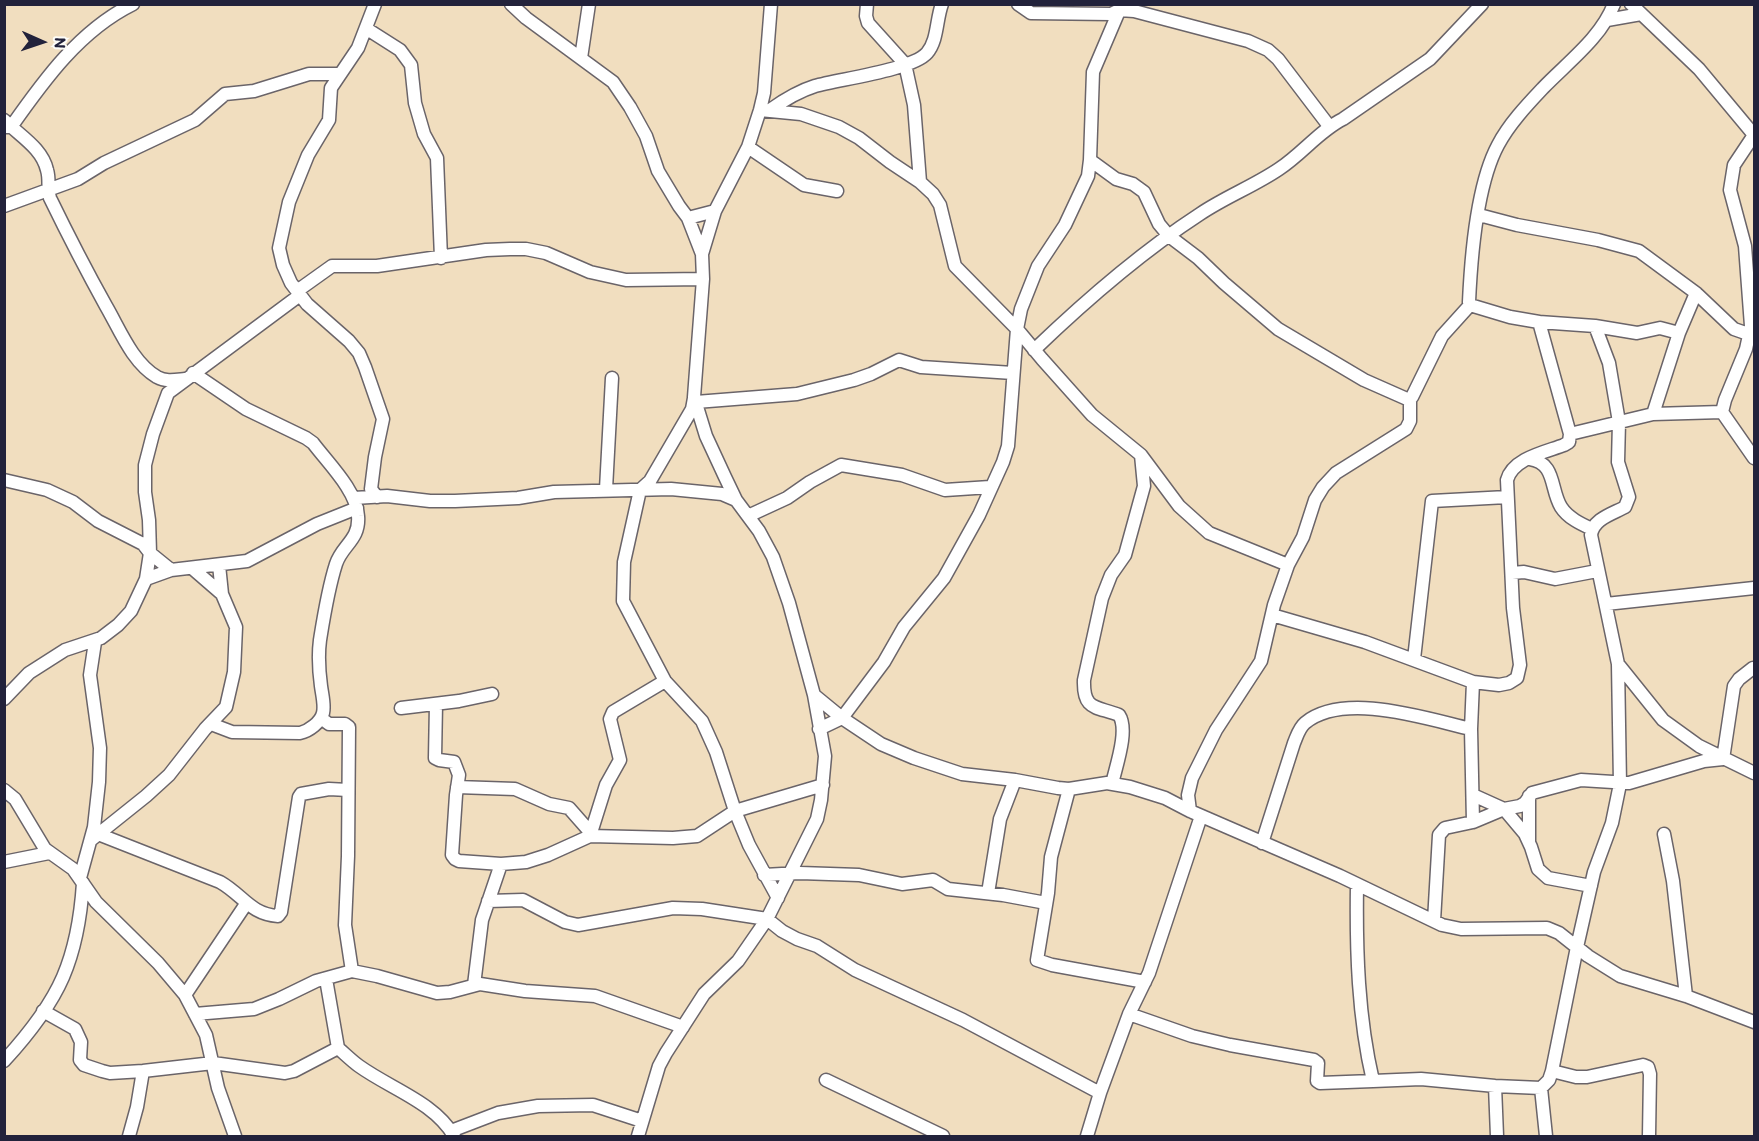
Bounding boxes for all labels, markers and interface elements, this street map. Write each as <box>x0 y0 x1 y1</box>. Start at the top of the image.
north arrow <box>12 12 72 72</box>
text: N <box>51 37 70 49</box>

